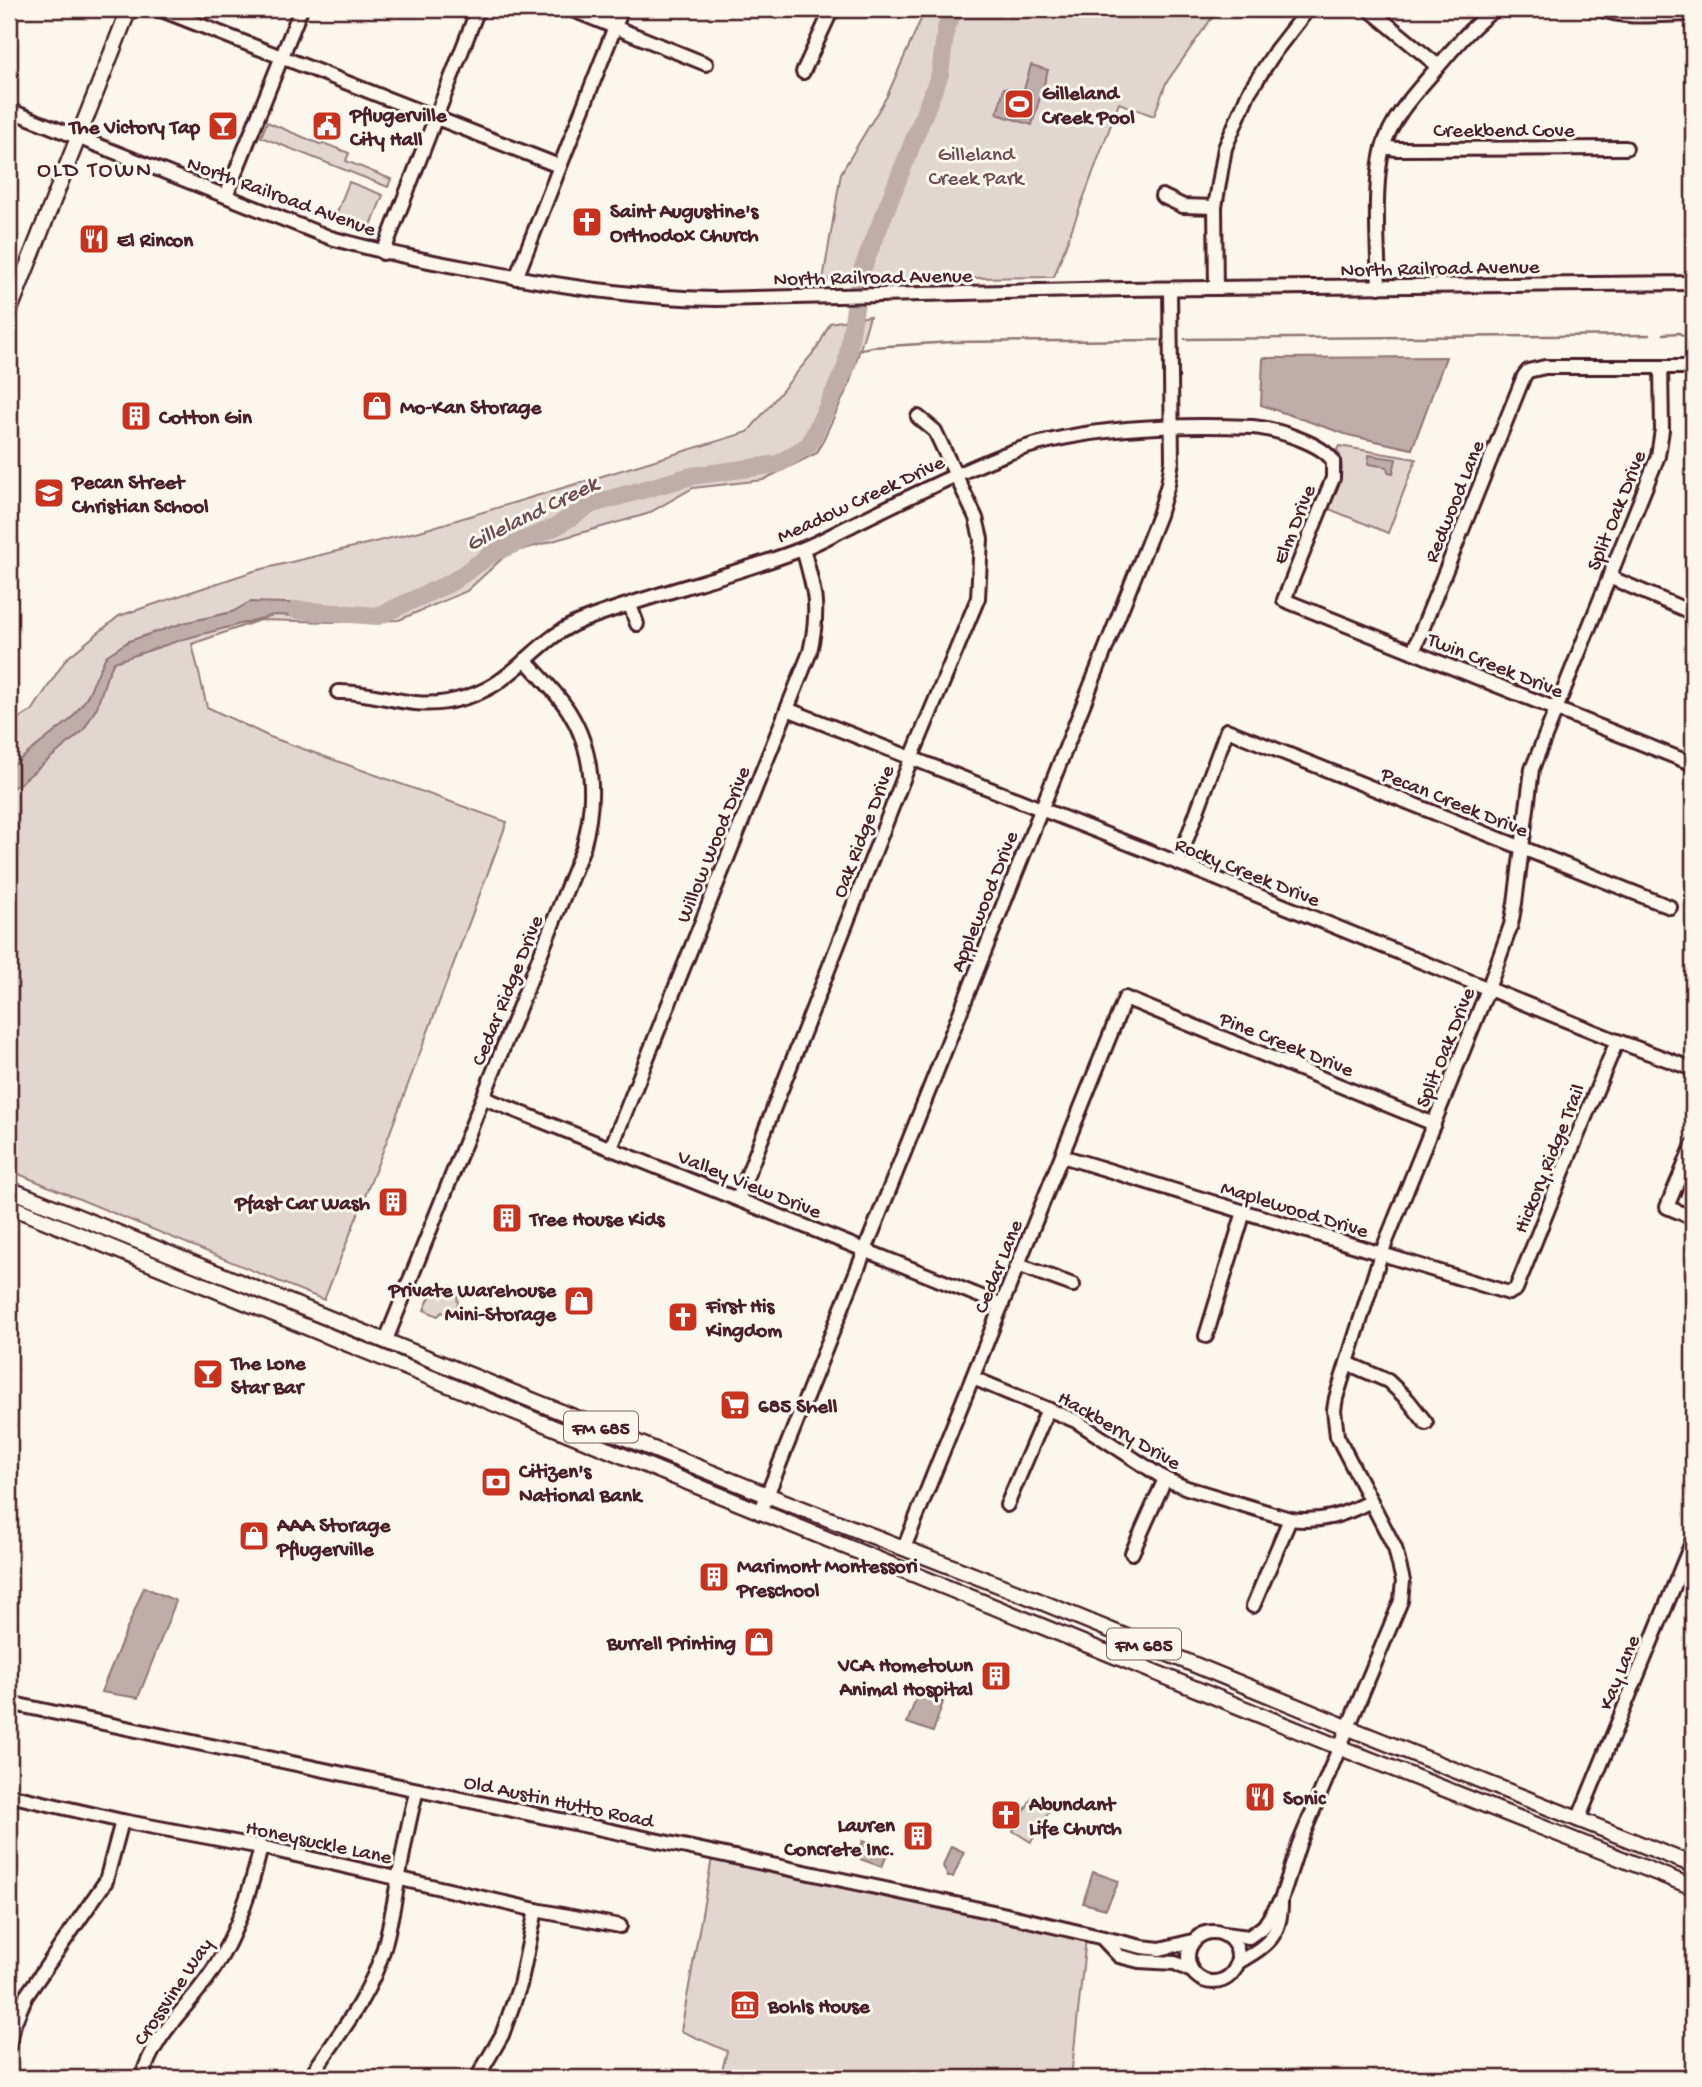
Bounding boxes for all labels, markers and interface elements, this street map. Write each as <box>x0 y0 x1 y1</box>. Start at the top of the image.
place label: Gilleland Creek Pool <box>1041 83 1135 132</box>
sports icon: Gilleland Creek Pool <box>1002 87 1036 121</box>
place label: Pflugerville City Hall <box>349 105 448 154</box>
bar icon: The Victory Tap <box>206 109 240 143</box>
public building icon: Pflugerville City Hall <box>310 109 344 143</box>
place label: The Victory Tap <box>67 117 201 142</box>
street label: Creekbend Cove <box>1433 120 1576 145</box>
park label: Gilleland Creek Park <box>929 144 1026 193</box>
street label: North Railroad Avenue <box>183 152 380 244</box>
district label: OLD TOWN <box>37 158 153 185</box>
place label: Saint Augustine's Orthodox Church <box>610 201 760 250</box>
church icon: Saint Augustine's Orthodox Church <box>570 205 604 239</box>
restaurant icon: El Rincon <box>77 222 111 256</box>
place label: El Rincon <box>117 230 194 255</box>
street label: North Railroad Avenue <box>1340 256 1541 285</box>
street label: North Railroad Avenue <box>773 265 974 294</box>
shop icon: Mo-Kan Storage <box>360 389 394 423</box>
place label: Mo-Kan Storage <box>400 397 542 422</box>
building icon: Cotton Gin <box>119 399 153 433</box>
place label: Cotton Gin <box>158 407 253 432</box>
street label: Redwood Lane <box>1420 436 1493 567</box>
street label: Split Oak Drive <box>1583 447 1654 575</box>
street label: Meadow Creek Drive <box>774 451 950 551</box>
water label: Gilleland Creek <box>462 470 606 559</box>
place label: Pecan Street Christian School <box>71 472 209 521</box>
school or university icon: Pecan Street Christian School <box>32 476 66 510</box>
street label: Elm Drive <box>1269 481 1324 569</box>
street label: Twin Creek Drive <box>1422 628 1567 706</box>
street label: Oak Ridge Drive <box>829 761 902 902</box>
street label: Willow Wood Drive <box>672 762 758 927</box>
street label: Pecan Creek Drive <box>1375 763 1532 846</box>
street label: Applewood Drive <box>947 827 1026 976</box>
street label: Rocky Creek Drive <box>1170 834 1324 915</box>
street label: Cedar Ridge Drive <box>468 911 551 1070</box>
street label: Split Oak Drive <box>1412 984 1483 1112</box>
street label: Pine Creek Drive <box>1214 1008 1358 1085</box>
street label: Hickory Ridge Trail <box>1510 1081 1593 1238</box>
street label: Valley View Drive <box>672 1146 825 1227</box>
street label: Maplewood Drive <box>1217 1177 1372 1246</box>
building icon: Pfast Car Wash <box>376 1185 410 1219</box>
place label: Pfast Car Wash <box>234 1193 371 1218</box>
building icon: Tree House Kids <box>490 1201 524 1235</box>
place label: Tree House Kids <box>528 1209 666 1234</box>
street label: Cedar Lane <box>970 1216 1031 1318</box>
place label: Private Warehouse Mini-Storage <box>388 1280 557 1329</box>
shop icon: Private Warehouse Mini-Storage <box>562 1284 596 1318</box>
place label: First His Kingdom <box>705 1296 782 1345</box>
church icon: First His Kingdom <box>666 1300 700 1334</box>
place label: The Lone Star Bar <box>229 1353 307 1402</box>
bar icon: The Lone Star Bar <box>191 1357 225 1391</box>
street label: Hackberry Drive <box>1052 1387 1185 1478</box>
supermarket icon: 685 Shell <box>718 1388 752 1422</box>
place label: 685 Shell <box>758 1396 838 1421</box>
road number: FM 685 <box>564 1412 638 1442</box>
place label: Citizen's National Bank <box>518 1461 644 1510</box>
bank icon: Citizen's National Bank <box>479 1465 513 1499</box>
place label: AAA Storage Pflugerville <box>276 1515 391 1564</box>
shop icon: AAA Storage Pflugerville <box>237 1519 271 1553</box>
place label: Marimont Montessori Preschool <box>736 1556 918 1605</box>
building icon: Marimont Montessori Preschool <box>697 1560 731 1594</box>
shop icon: Burrell Printing <box>742 1625 776 1659</box>
road number: FM 685 <box>1107 1628 1181 1660</box>
street label: Kay Lane <box>1595 1631 1648 1714</box>
place label: Burrell Printing <box>606 1633 736 1658</box>
place label: VCA Hometown Animal Hospital <box>837 1655 974 1704</box>
building icon: VCA Hometown Animal Hospital <box>979 1659 1013 1693</box>
street label: Old Austin Hutto Road <box>461 1771 657 1836</box>
restaurant icon: Sonic <box>1243 1780 1277 1814</box>
place label: Sonic <box>1283 1788 1327 1813</box>
place label: Abundant Life Church <box>1028 1794 1123 1843</box>
church icon: Abundant Life Church <box>989 1798 1023 1832</box>
place label: Lauren Concrete Inc. <box>783 1815 896 1864</box>
street label: Honeysuckle Lane <box>243 1817 395 1872</box>
building icon: Lauren Concrete Inc. <box>901 1819 935 1853</box>
street label: Crossvine Way <box>130 1934 220 2052</box>
museum icon: Bohls House <box>728 1988 762 2022</box>
place label: Bohls House <box>767 1996 871 2021</box>

